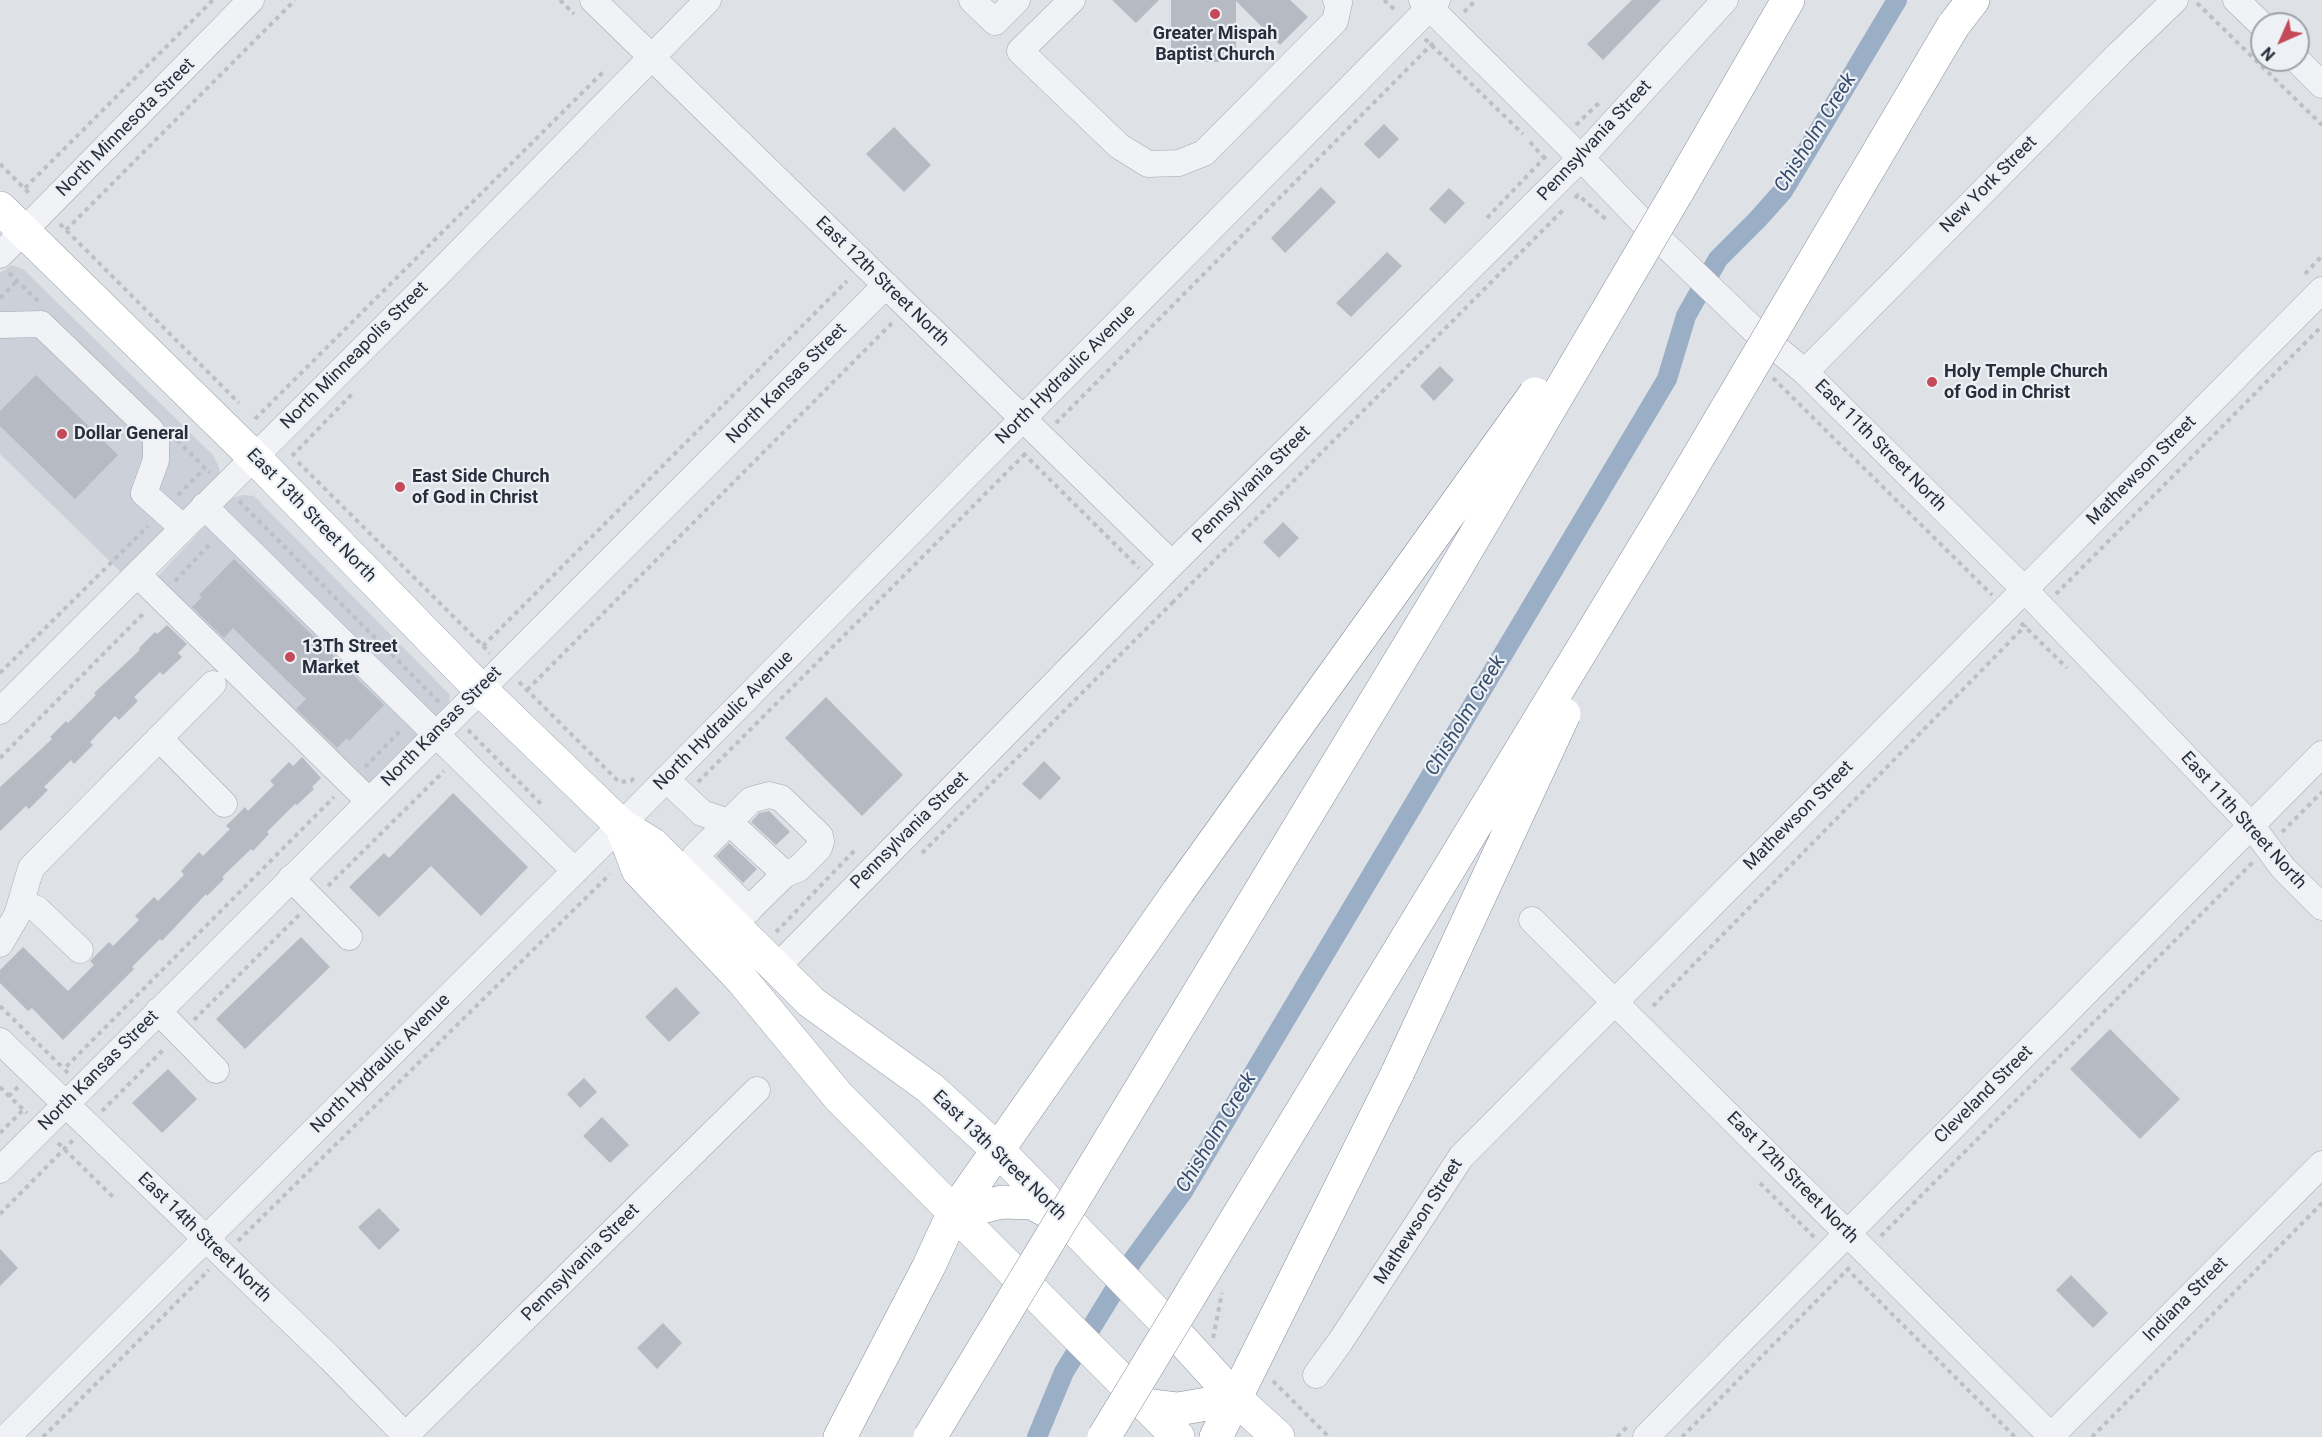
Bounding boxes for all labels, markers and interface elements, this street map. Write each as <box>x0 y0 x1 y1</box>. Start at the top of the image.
marker: Greater Mispah Baptist Church <box>1208 7 1222 21</box>
north arrow <box>2250 12 2310 72</box>
place label: Greater Mispah Baptist Church <box>1153 23 1277 66</box>
text: N <box>2258 43 2279 64</box>
street label: North Minnesota Street <box>52 54 200 202</box>
water label: Chisholm Creek <box>1770 69 1862 197</box>
street label: Pennsylvania Street <box>1533 76 1657 206</box>
street label: New York Street <box>1936 132 2042 238</box>
street label: East 12th Street North <box>811 213 953 351</box>
street label: North Minneapolis Street <box>277 278 433 434</box>
street label: North Hydraulic Avenue <box>992 301 1140 449</box>
street label: North Kansas Street <box>722 319 852 449</box>
place label: Holy Temple Church of God in Christ <box>1944 361 2108 404</box>
marker: Holy Temple Church of God in Christ <box>1925 375 1939 389</box>
street label: East 11th Street North <box>1810 376 1950 516</box>
street label: Mathewson Street <box>2083 412 2201 530</box>
street label: Pennsylvania Street <box>1189 422 1315 548</box>
place label: Dollar General <box>74 423 189 445</box>
marker: Dollar General <box>55 427 69 441</box>
street label: East 13th Street North <box>242 445 380 587</box>
place label: East Side Church of God in Christ <box>412 466 550 508</box>
marker: East Side Church of God in Christ <box>393 480 407 494</box>
place label: 13Th Street Market <box>302 636 397 678</box>
street label: North Hydraulic Avenue <box>650 647 798 795</box>
marker: 13Th Street Market <box>283 650 297 664</box>
water label: Chisholm Creek <box>1421 652 1511 780</box>
street label: North Kansas Street <box>377 662 507 792</box>
street label: East 11th Street North <box>2176 748 2310 894</box>
street label: Mathewson Street <box>1740 757 1858 875</box>
street label: Pennsylvania Street <box>847 768 973 894</box>
street label: North Hydraulic Avenue <box>307 990 455 1138</box>
street label: North Kansas Street <box>34 1006 164 1136</box>
street label: Cleveland Street <box>1930 1041 2038 1149</box>
water label: Chisholm Creek <box>1172 1069 1262 1197</box>
street label: East 13th Street North <box>928 1087 1070 1225</box>
street label: East 12th Street North <box>1722 1108 1862 1248</box>
street label: Mathewson Street <box>1370 1155 1468 1289</box>
street label: East 14th Street North <box>133 1169 275 1307</box>
street label: Pennsylvania Street <box>518 1200 644 1326</box>
street label: Indiana Street <box>2139 1253 2233 1347</box>

